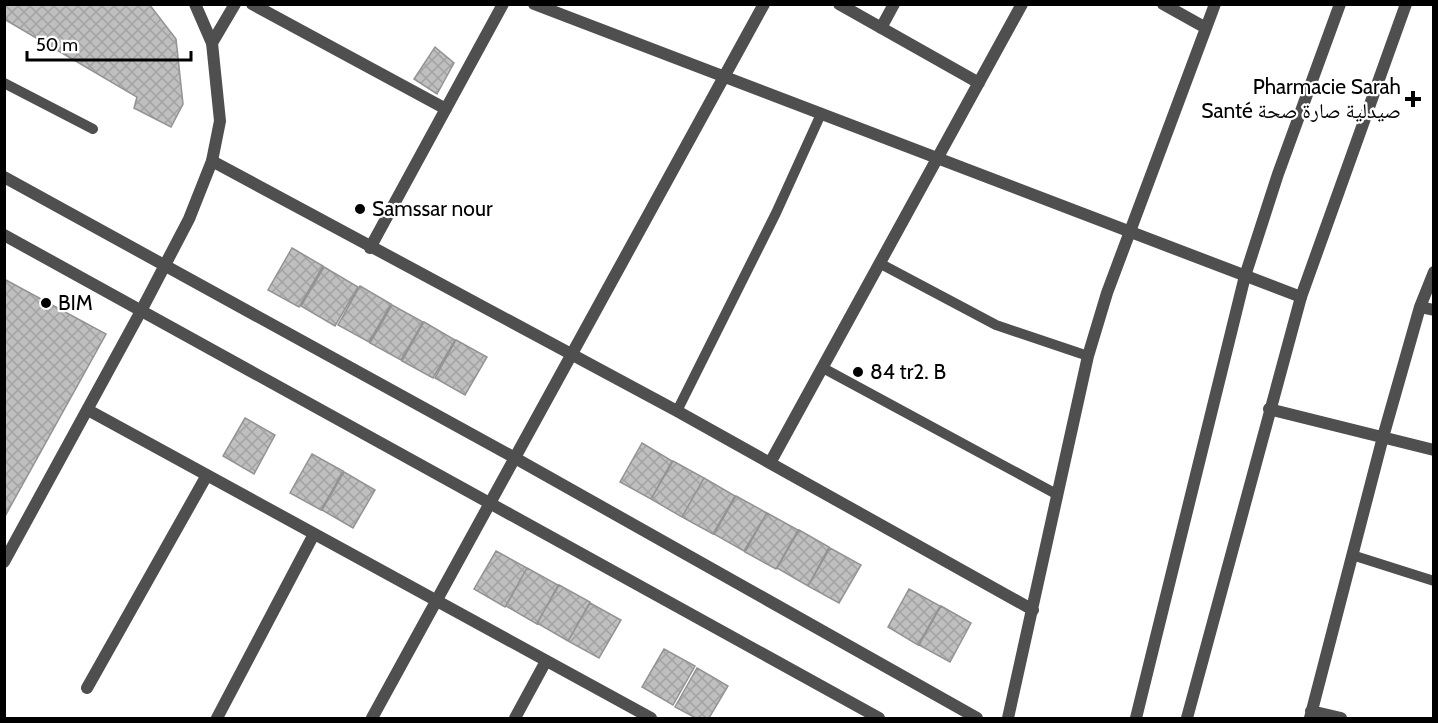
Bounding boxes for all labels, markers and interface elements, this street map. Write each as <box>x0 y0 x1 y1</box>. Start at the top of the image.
scale bar <box>27 24 190 62</box>
text: 50 m <box>36 34 78 56</box>
place label: Pharmacie Sarah Santé صيدلية صارة صحة <box>1201 74 1401 123</box>
marker: Pharmacie Sarah Santé صيدلية صارة صحة <box>1406 92 1420 106</box>
place label: Samssar nour <box>372 196 493 221</box>
marker: Samssar nour <box>353 202 367 216</box>
place label: BIM <box>58 290 93 315</box>
marker: BIM <box>39 296 53 310</box>
place label: 84 tr2. B <box>870 359 946 384</box>
marker: 84 tr2. B <box>851 365 865 379</box>

